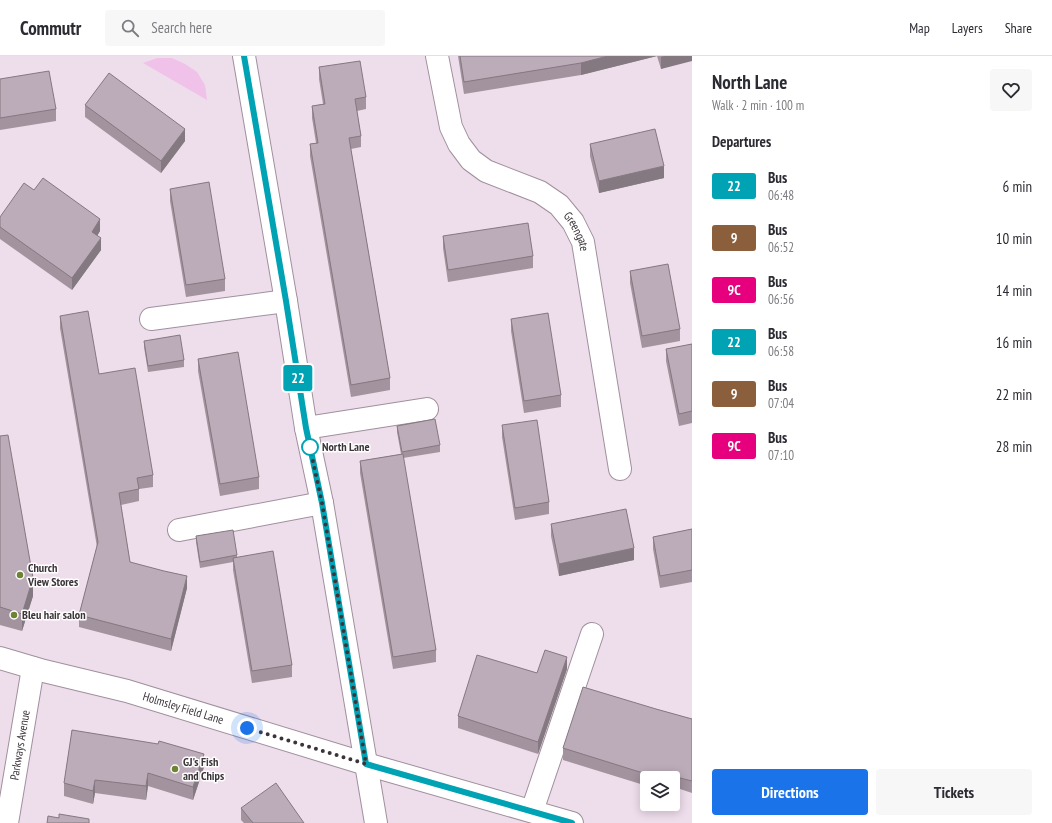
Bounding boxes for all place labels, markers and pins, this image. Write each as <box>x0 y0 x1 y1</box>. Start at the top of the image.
marker: North Lane <box>301 438 319 456</box>
place label: North Lane <box>322 439 370 454</box>
place label: Church View Stores <box>27 560 78 589</box>
marker: Church View Stores <box>15 570 25 580</box>
place label: Bleu hair salon <box>22 607 86 622</box>
marker: Bleu hair salon <box>9 610 19 620</box>
place label: GJ's Fish and Chips <box>183 754 224 783</box>
marker: GJ's Fish and Chips <box>170 764 180 774</box>

